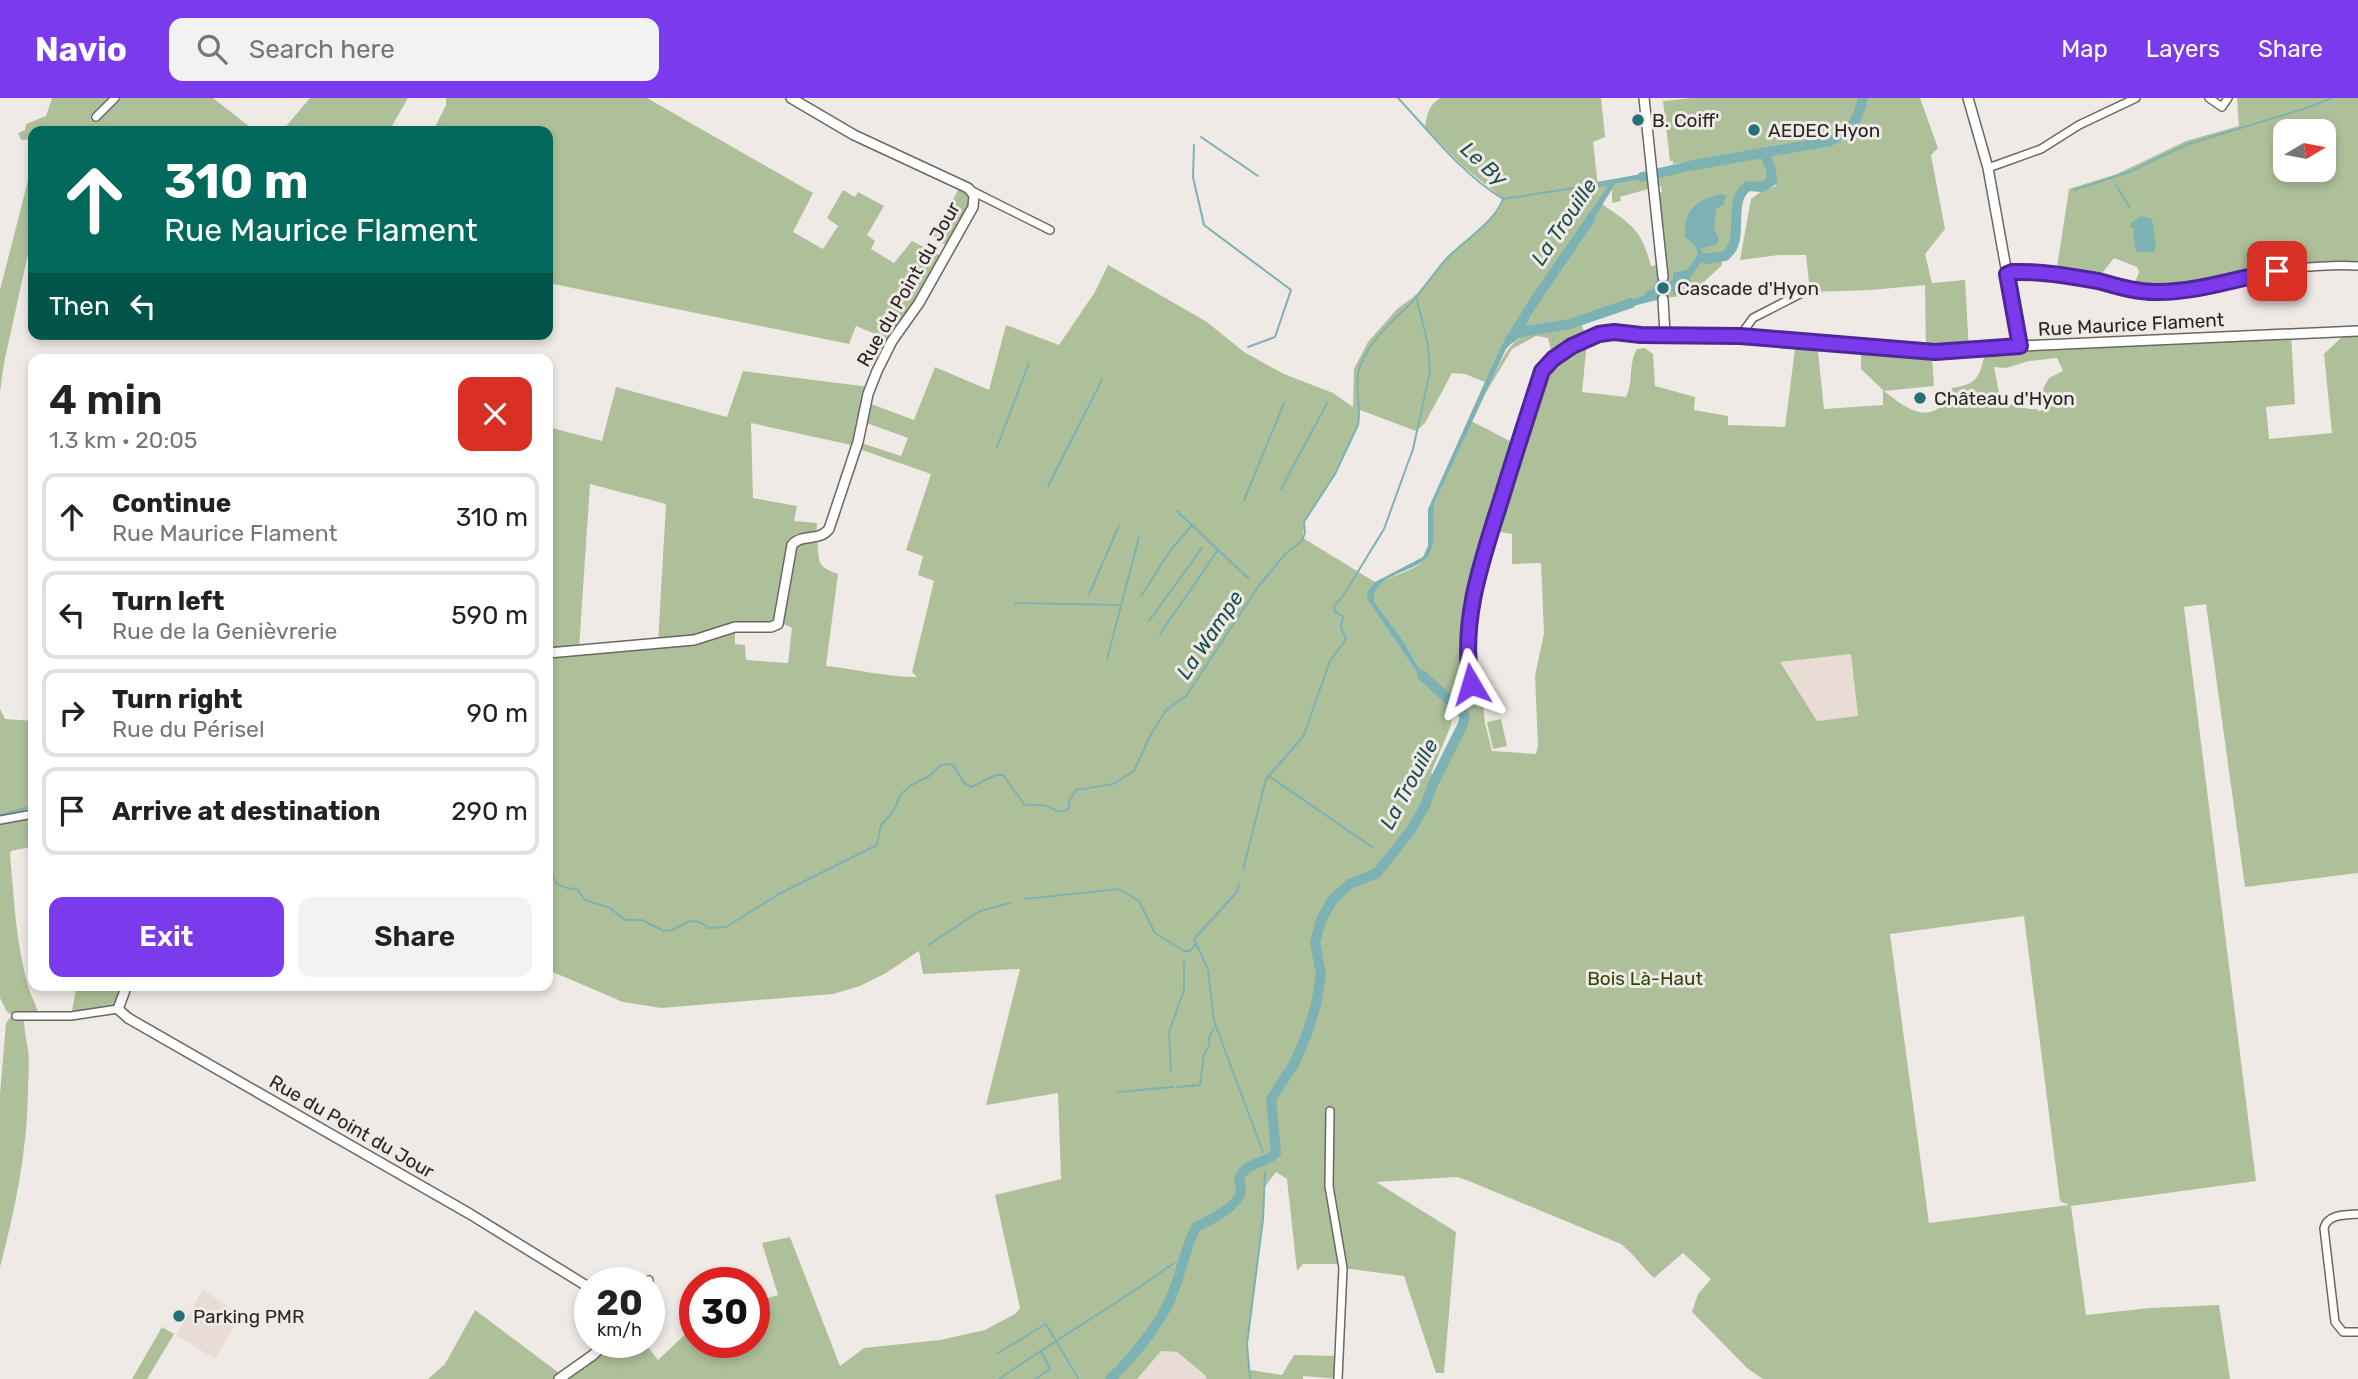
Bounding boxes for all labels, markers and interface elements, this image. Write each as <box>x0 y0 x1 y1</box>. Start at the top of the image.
search box <box>169 18 659 81</box>
text: Navio <box>35 30 127 69</box>
icon: search <box>193 30 231 68</box>
text: Search here <box>249 34 395 65</box>
text: Map <box>2061 35 2108 63</box>
text: Layers <box>2146 35 2220 63</box>
text: Share <box>2258 35 2323 63</box>
place label: B. Coiff' <box>1652 109 1719 132</box>
marker: B. Coiff' <box>1630 112 1646 128</box>
place label: AEDEC Hyon <box>1768 119 1880 142</box>
north arrow <box>2273 119 2336 182</box>
map controls <box>2273 119 2336 182</box>
marker: AEDEC Hyon <box>1746 122 1762 138</box>
water label: Le By <box>1456 136 1514 192</box>
text: 310 m <box>164 152 309 210</box>
icon: ahead <box>49 154 140 245</box>
water label: La Trouille <box>1526 173 1602 270</box>
street label: Rue du Point du Jour <box>852 197 965 371</box>
text: Rue Maurice Flament <box>164 211 478 249</box>
pin <box>2247 241 2307 301</box>
icon: arrive <box>2258 252 2296 290</box>
place label: Cascade d'Hyon <box>1677 277 1819 300</box>
marker: Cascade d'Hyon <box>1655 280 1671 296</box>
icon: left <box>124 287 162 325</box>
text: Then <box>49 291 110 322</box>
street label: Rue Maurice Flament <box>2037 308 2225 341</box>
text: 4 min <box>49 375 163 425</box>
button: close <box>458 377 532 451</box>
place label: Château d'Hyon <box>1934 387 2075 410</box>
marker: Château d'Hyon <box>1912 390 1928 406</box>
text: 1.3 km · 20:05 <box>49 426 198 454</box>
text: Continue <box>112 488 231 519</box>
icon: ahead <box>53 498 91 536</box>
text: 310 m <box>456 502 528 533</box>
text: Rue Maurice Flament <box>112 519 338 547</box>
text: Turn left <box>112 586 224 617</box>
water label: La Wampe <box>1171 586 1248 684</box>
icon: left <box>53 596 91 634</box>
text: 590 m <box>451 600 528 631</box>
text: Rue de la Genièvrerie <box>112 617 337 645</box>
position arrow <box>1434 647 1508 721</box>
text: Turn right <box>112 684 242 715</box>
icon: right <box>53 694 91 732</box>
text: 90 m <box>467 698 528 729</box>
text: Rue du Périsel <box>112 715 265 743</box>
water label: La Trouille <box>1374 734 1443 833</box>
icon: arrive <box>53 792 91 830</box>
text: Arrive at destination <box>112 796 380 827</box>
text: 290 m <box>451 796 528 827</box>
button: Exit <box>49 897 284 977</box>
button: Share <box>298 897 532 977</box>
park label: Bois Là-Haut <box>1587 967 1703 990</box>
street label: Rue du Point du Jour <box>265 1070 439 1183</box>
speed limit sign: 30 <box>679 1267 770 1358</box>
text: 20 <box>596 1282 643 1324</box>
place label: Parking PMR <box>193 1305 304 1328</box>
marker: Parking PMR <box>171 1308 187 1324</box>
text: km/h <box>597 1319 642 1341</box>

